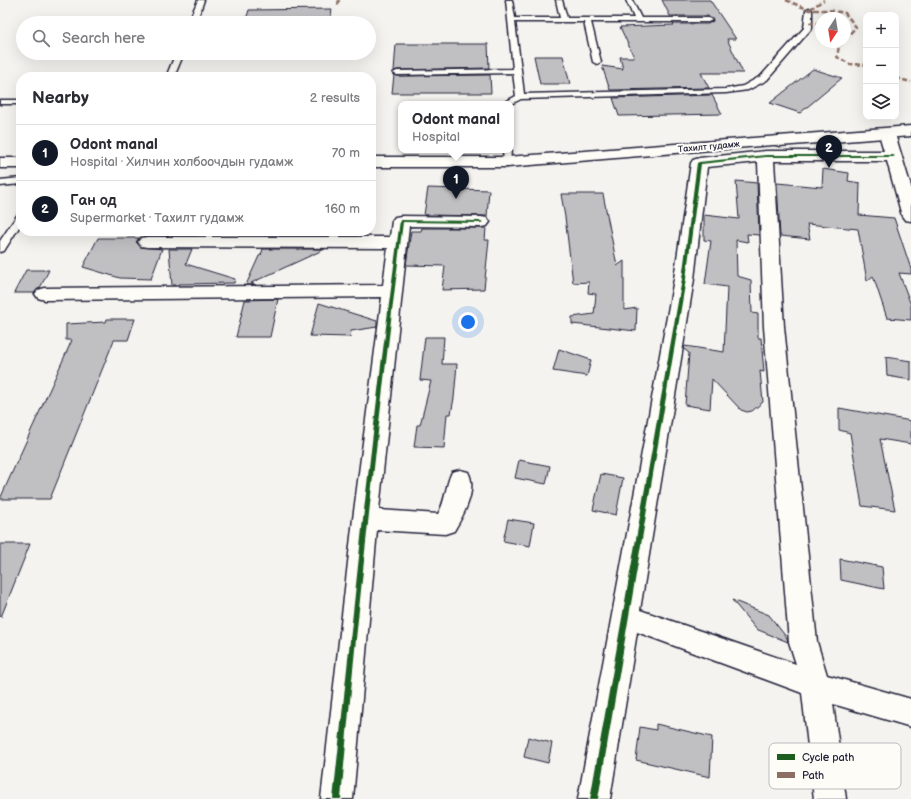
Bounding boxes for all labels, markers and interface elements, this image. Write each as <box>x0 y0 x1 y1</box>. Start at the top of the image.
north arrow <box>815 12 851 48</box>
map controls <box>863 12 899 120</box>
button: + <box>863 12 899 48</box>
search box <box>16 16 376 60</box>
icon: search <box>30 27 52 49</box>
text: Search here <box>62 29 145 48</box>
button: − <box>863 48 899 84</box>
button: layers <box>863 84 899 120</box>
text: Nearby <box>32 88 89 108</box>
text: 2 results <box>310 90 360 106</box>
popup <box>398 101 514 153</box>
text: Odont manal <box>412 110 500 129</box>
text: Hospital <box>412 129 460 145</box>
text: Odont manal <box>70 135 158 154</box>
pin: 2 <box>816 135 842 168</box>
street label: Тахилт гудамж <box>678 139 741 155</box>
text: 1 <box>42 145 48 161</box>
text: 70 m <box>332 145 360 161</box>
text: Hospital · Хилчин холбоочдын гудамж <box>70 154 293 170</box>
pin: 1 <box>443 166 469 199</box>
text: Ган од <box>70 191 117 210</box>
text: 2 <box>41 201 49 217</box>
text: 160 m <box>325 201 360 217</box>
text: Supermarket · Тахилт гудамж <box>70 210 244 226</box>
your location <box>458 312 478 332</box>
legend <box>769 743 901 789</box>
text: Cycle path <box>802 751 854 764</box>
text: Path <box>802 769 824 782</box>

